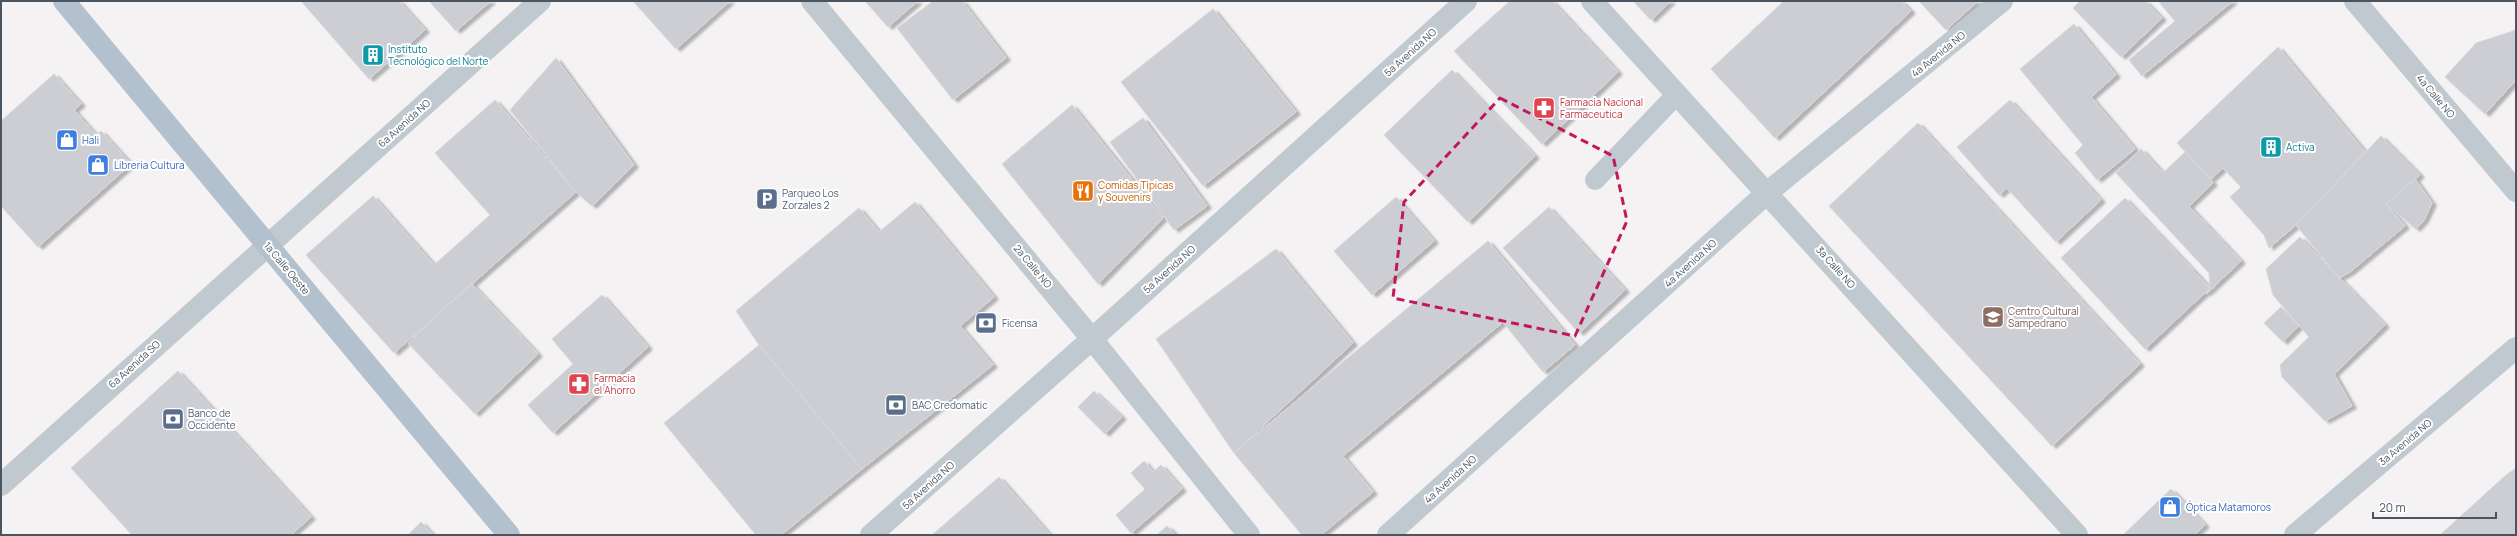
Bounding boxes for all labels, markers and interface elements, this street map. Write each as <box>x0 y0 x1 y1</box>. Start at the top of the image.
street label: 5a Avenida NO <box>1381 25 1439 79</box>
street label: 4a Avenida NO <box>1908 28 1968 80</box>
building icon: Instituto Tecnológico del Norte <box>360 42 386 68</box>
place label: Instituto Tecnológico del Norte <box>388 42 488 68</box>
street label: 4a Calle NO <box>2414 71 2458 121</box>
pharmacy icon: Farmacia Nacional Farmaceutica <box>1531 95 1557 121</box>
place label: Farmacia Nacional Farmaceutica <box>1560 95 1643 121</box>
street label: 6a Avenida NO <box>375 96 433 150</box>
shop icon: Hali <box>54 127 80 153</box>
place label: Hali <box>82 133 99 147</box>
building icon: Activa <box>2258 134 2284 160</box>
place label: Activa <box>2286 140 2315 154</box>
shop icon: Libreria Cultura <box>85 152 111 178</box>
place label: Libreria Cultura <box>114 158 185 172</box>
restaurant icon: Comidas Tipicas y Souvenirs <box>1070 178 1096 204</box>
place label: Comidas Tipicas y Souvenirs <box>1098 178 1173 204</box>
parking icon: Parqueo Los Zorzales 2 <box>754 186 780 212</box>
place label: Parqueo Los Zorzales 2 <box>782 186 839 212</box>
street label: 4a Avenida NO <box>1661 236 1719 290</box>
street label: 1a Calle Oeste <box>261 239 313 297</box>
street label: 2a Calle NO <box>1011 241 1055 291</box>
street label: 5a Avenida NO <box>1140 242 1198 296</box>
street label: 3a Calle NO <box>1813 243 1859 291</box>
school or university icon: Centro Cultural Sampedrano <box>1980 304 2006 330</box>
place label: Centro Cultural Sampedrano <box>2008 304 2079 330</box>
bank icon: Ficensa <box>973 310 999 336</box>
place label: Ficensa <box>1002 316 1037 330</box>
street label: 6a Avenida SO <box>105 337 163 391</box>
pharmacy icon: Farmacia el Ahorro <box>566 371 592 397</box>
place label: Farmacia el Ahorro <box>594 371 635 397</box>
bank icon: BAC Credomatic <box>883 392 909 418</box>
place label: BAC Credomatic <box>912 398 988 412</box>
bank icon: Banco de Occidente <box>160 406 186 432</box>
place label: Banco de Occidente <box>188 406 236 432</box>
street label: 3a Avenida NO <box>2375 416 2435 468</box>
street label: 4a Avenida NO <box>1421 452 1479 506</box>
street label: 5a Avenida NO <box>899 458 957 512</box>
shop icon: Óptica Matamoros <box>2157 494 2183 520</box>
scale bar <box>2373 494 2496 520</box>
text: 20 m <box>2379 499 2406 516</box>
place label: Óptica Matamoros <box>2186 500 2271 514</box>

